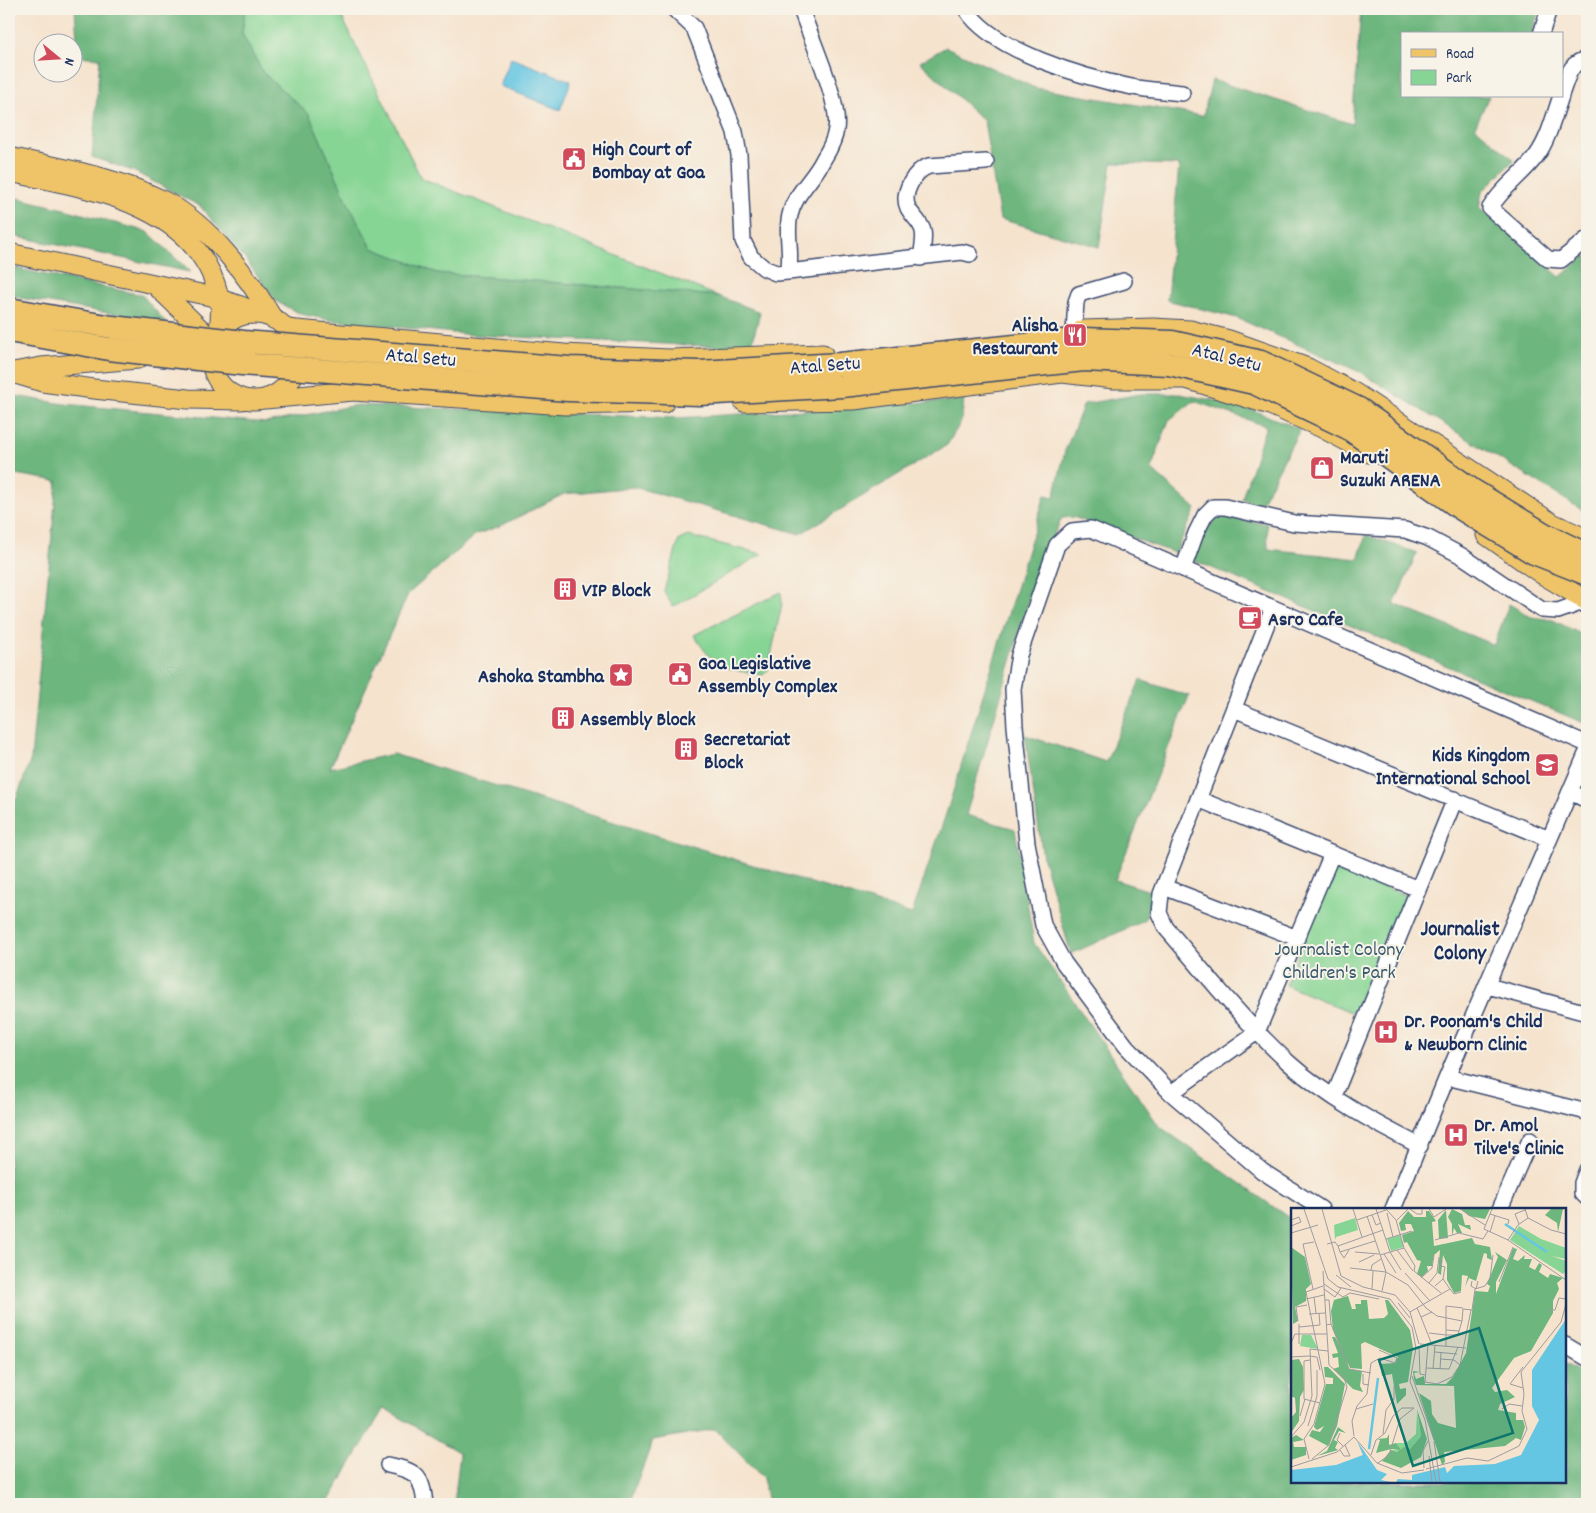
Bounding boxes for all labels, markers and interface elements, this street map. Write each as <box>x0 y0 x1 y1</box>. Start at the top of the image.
north arrow <box>32 32 82 82</box>
legend <box>1401 32 1564 98</box>
text: Road <box>1446 44 1474 66</box>
text: N <box>58 55 79 68</box>
text: Park <box>1446 68 1472 90</box>
place label: High Court of Bombay at Goa <box>592 137 705 188</box>
public building icon: High Court of Bombay at Goa <box>561 146 587 172</box>
place label: Alisha Restaurant <box>972 313 1059 364</box>
restaurant icon: Alisha Restaurant <box>1062 322 1088 348</box>
street label: Atal Setu <box>1189 337 1264 381</box>
street label: Atal Setu <box>384 342 457 376</box>
street label: Atal Setu <box>789 351 861 383</box>
place label: Maruti Suzuki ARENA <box>1340 445 1441 496</box>
shop icon: Maruti Suzuki ARENA <box>1309 455 1335 481</box>
building icon: VIP Block <box>552 576 578 602</box>
place label: VIP Block <box>582 578 651 606</box>
cafe icon: Asro Cafe <box>1237 605 1263 631</box>
place label: Asro Cafe <box>1268 607 1344 635</box>
place label: Goa Legislative Assembly Complex <box>698 651 838 702</box>
public building icon: Goa Legislative Assembly Complex <box>667 661 693 687</box>
place icon: Ashoka Stambha <box>608 662 634 688</box>
place label: Ashoka Stambha <box>478 664 605 692</box>
building icon: Assembly Block <box>550 705 576 731</box>
place label: Assembly Block <box>580 707 696 735</box>
place label: Secretariat Block <box>704 727 791 778</box>
building icon: Secretariat Block <box>673 736 699 762</box>
place label: Kids Kingdom International School <box>1376 743 1530 794</box>
school or university icon: Kids Kingdom International School <box>1534 752 1560 778</box>
district label: Journalist Colony <box>1421 916 1500 970</box>
park label: Journalist Colony Children's Park <box>1274 937 1405 988</box>
place label: Dr. Poonam's Child & Newborn Clinic <box>1404 1009 1543 1060</box>
hospital icon: Dr. Poonam's Child & Newborn Clinic <box>1373 1019 1399 1045</box>
place label: Dr. Amol Tilve's Clinic <box>1474 1113 1564 1164</box>
hospital icon: Dr. Amol Tilve's Clinic <box>1443 1122 1469 1148</box>
inset map <box>1291 1208 1566 1483</box>

